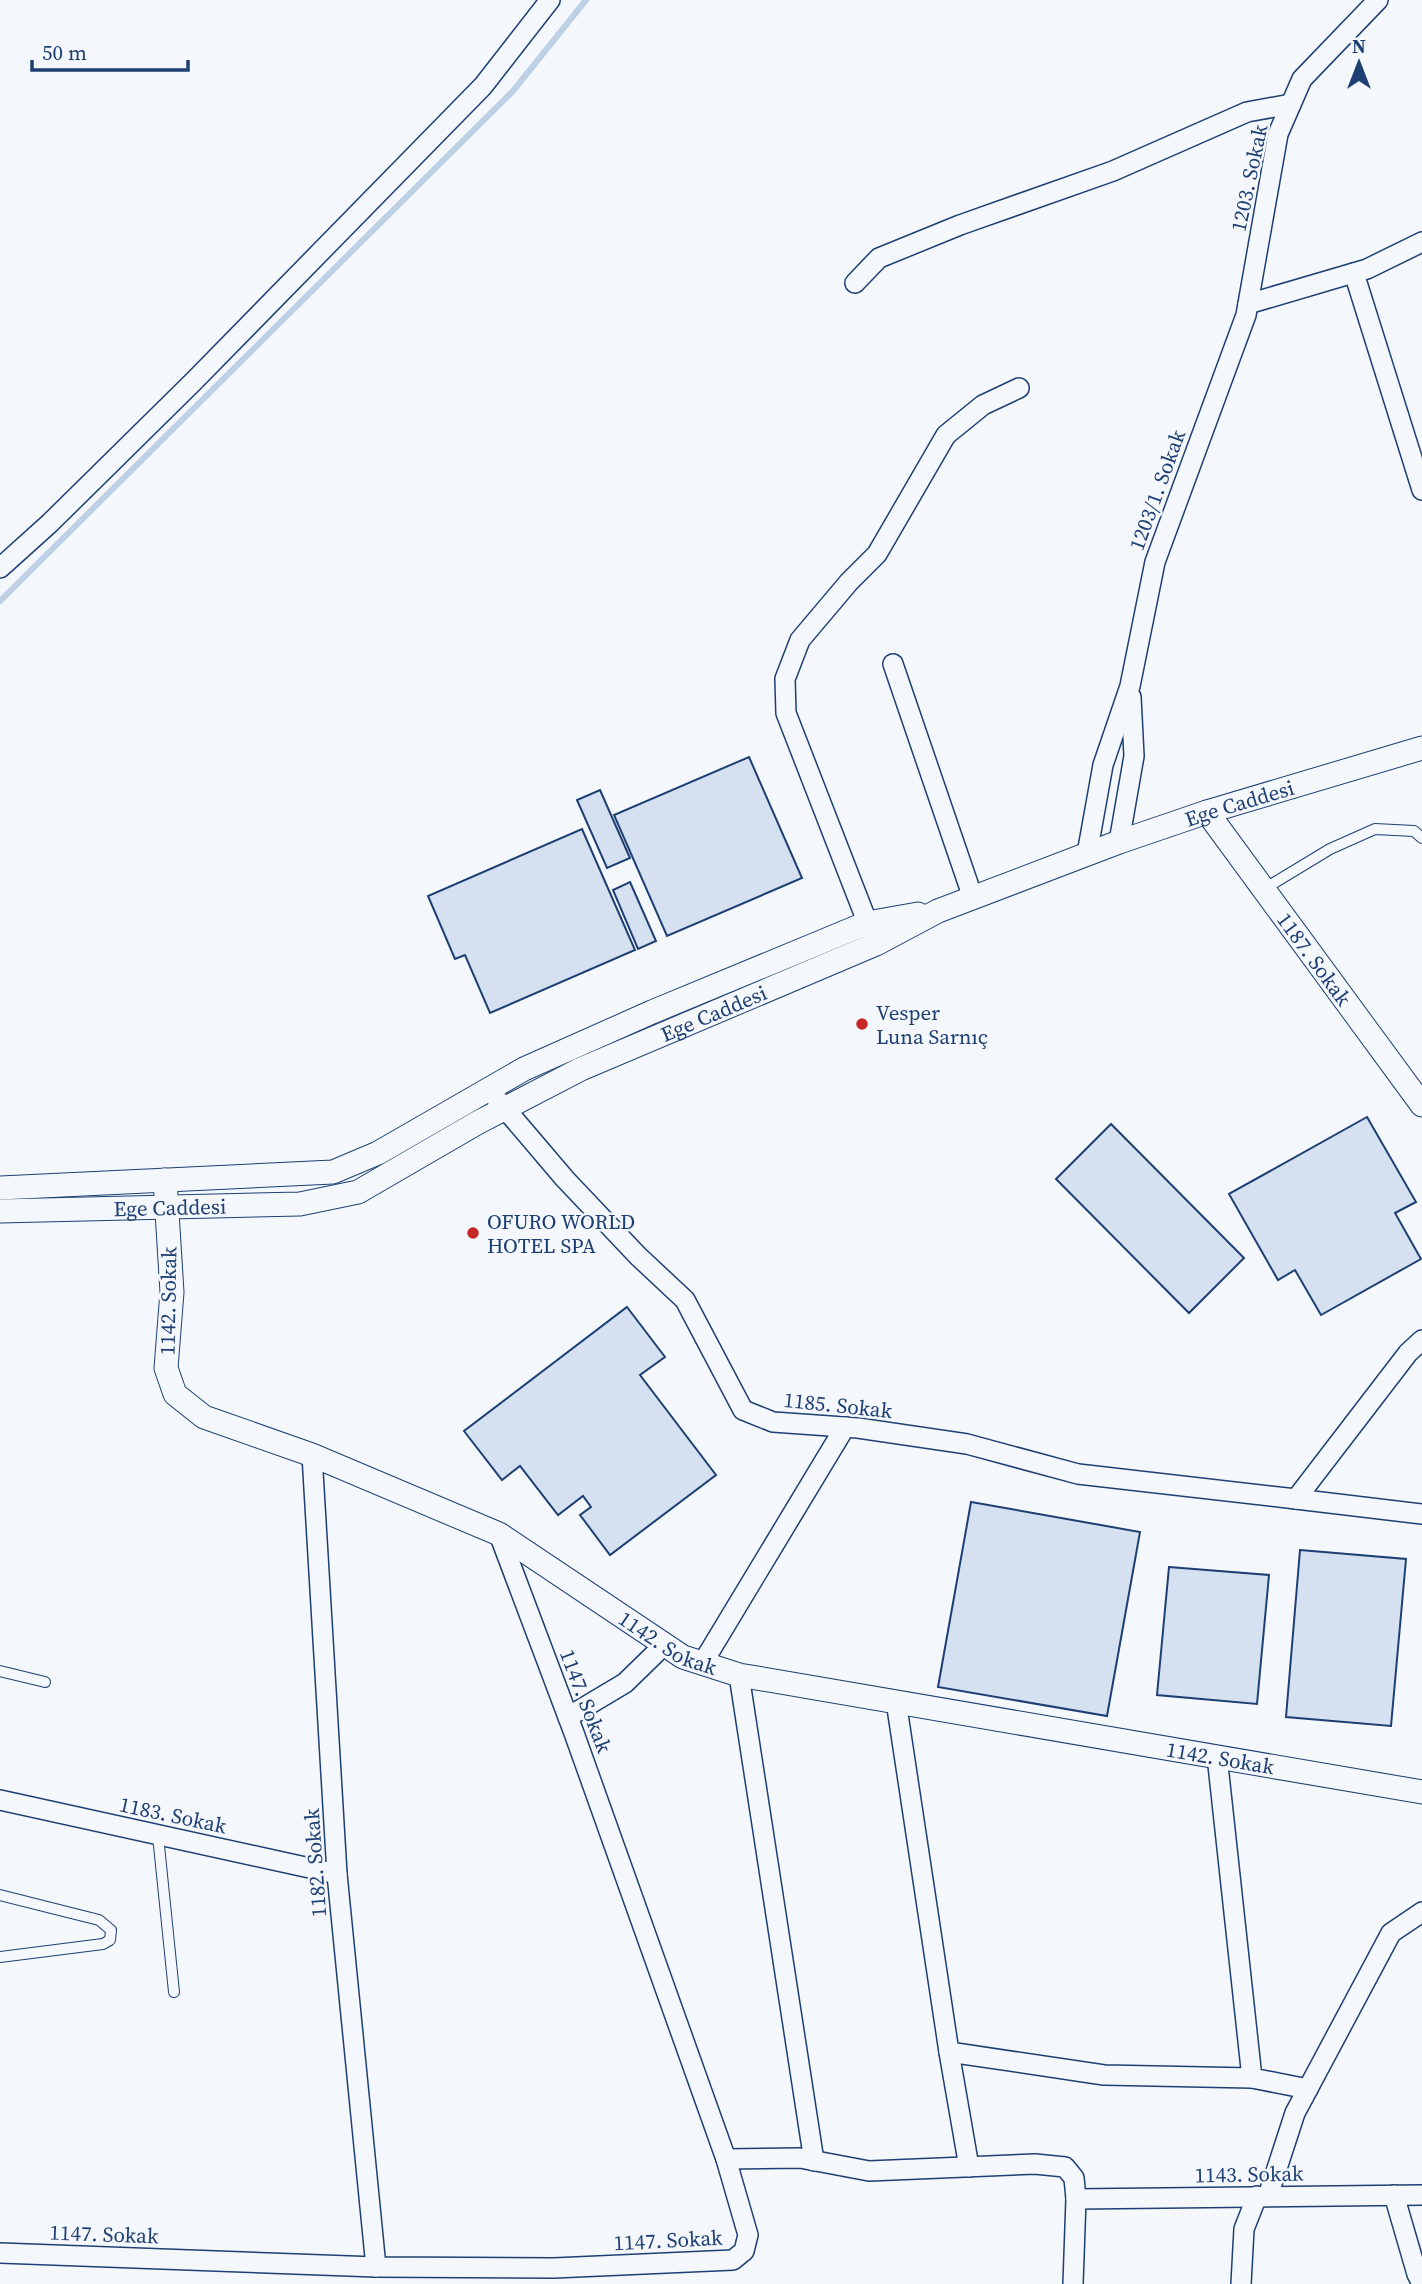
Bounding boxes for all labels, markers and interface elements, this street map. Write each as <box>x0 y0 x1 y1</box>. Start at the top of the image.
scale bar <box>32 28 187 72</box>
north arrow <box>1324 28 1394 98</box>
text: N <box>1352 33 1366 59</box>
text: 50 m <box>42 38 87 67</box>
street label: 1203. Sokak <box>1223 121 1275 234</box>
street label: 1203/1. Sokak <box>1122 425 1192 554</box>
street label: Ege Caddesi <box>1181 772 1297 833</box>
street label: 1187. Sokak <box>1271 906 1359 1012</box>
street label: Ege Caddesi <box>656 978 771 1048</box>
place label: Vesper Luna Sarnıç <box>876 998 988 1051</box>
marker: Vesper Luna Sarnıç <box>854 1016 870 1032</box>
street label: Ege Caddesi <box>113 1191 227 1223</box>
place label: OFURO WORLD HOTEL SPA <box>487 1207 635 1260</box>
marker: OFURO WORLD HOTEL SPA <box>465 1225 481 1241</box>
street label: 1142. Sokak <box>153 1246 183 1356</box>
street label: 1185. Sokak <box>782 1385 894 1425</box>
street label: 1142. Sokak <box>613 1604 721 1682</box>
street label: 1147. Sokak <box>553 1645 619 1758</box>
street label: 1142. Sokak <box>1164 1734 1277 1781</box>
street label: 1183. Sokak <box>117 1789 230 1841</box>
street label: 1182. Sokak <box>297 1807 333 1918</box>
street label: 1143. Sokak <box>1194 2159 1304 2189</box>
street label: 1147. Sokak <box>49 2218 159 2250</box>
street label: 1147. Sokak <box>613 2223 724 2257</box>

